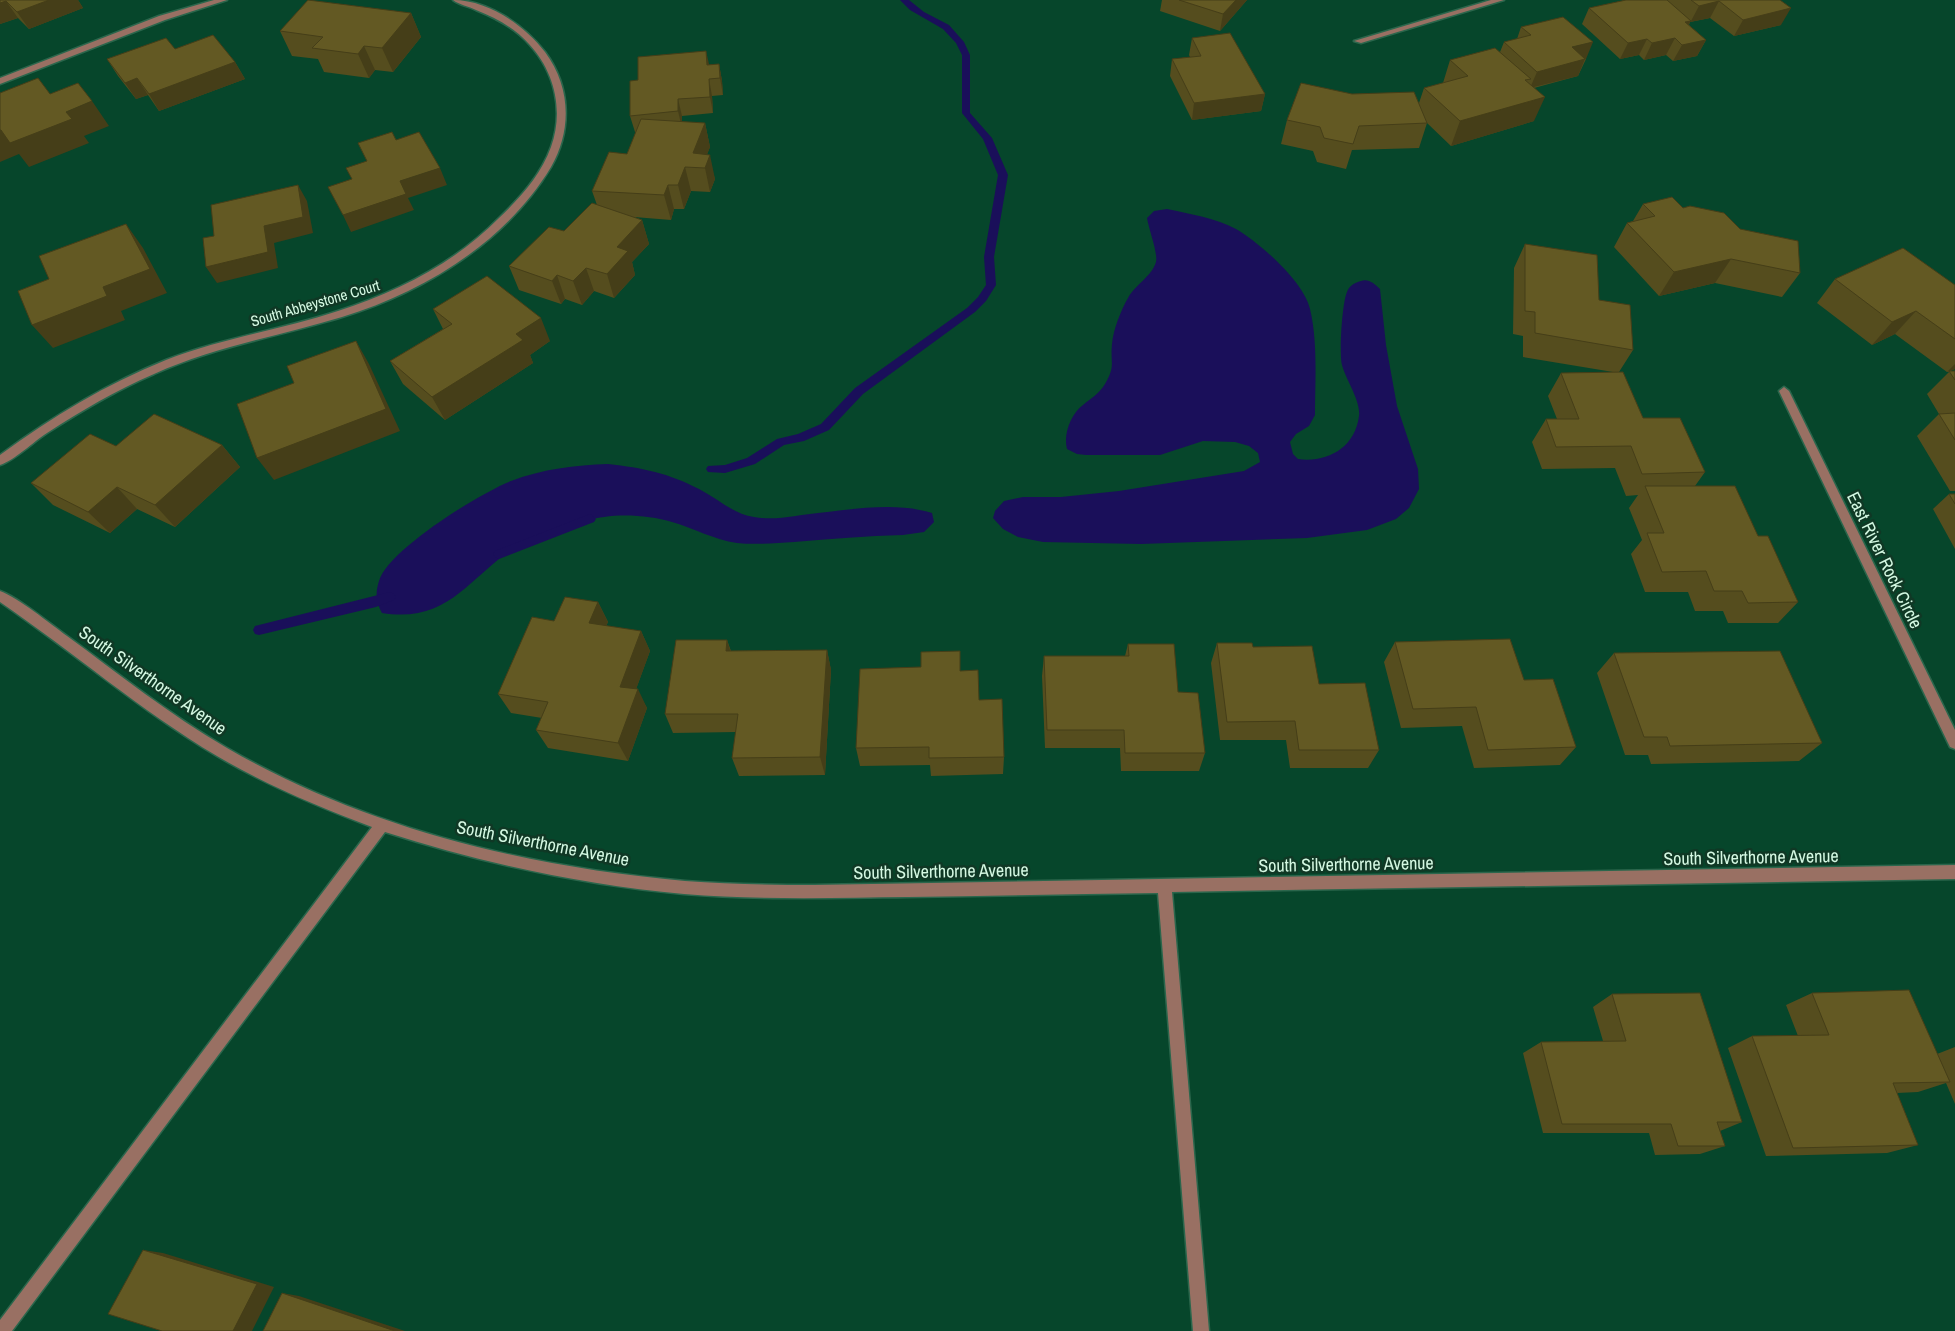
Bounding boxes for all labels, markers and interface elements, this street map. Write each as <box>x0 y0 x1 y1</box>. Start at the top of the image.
street label: South Abbeystone Court <box>248 274 383 331</box>
street label: East River Rock Circle <box>1841 487 1929 633</box>
street label: South Silverthorne Avenue <box>74 619 232 741</box>
street label: South Silverthorne Avenue <box>455 814 631 872</box>
street label: South Silverthorne Avenue <box>1663 843 1839 871</box>
street label: South Silverthorne Avenue <box>1258 850 1434 878</box>
street label: South Silverthorne Avenue <box>853 857 1029 885</box>

